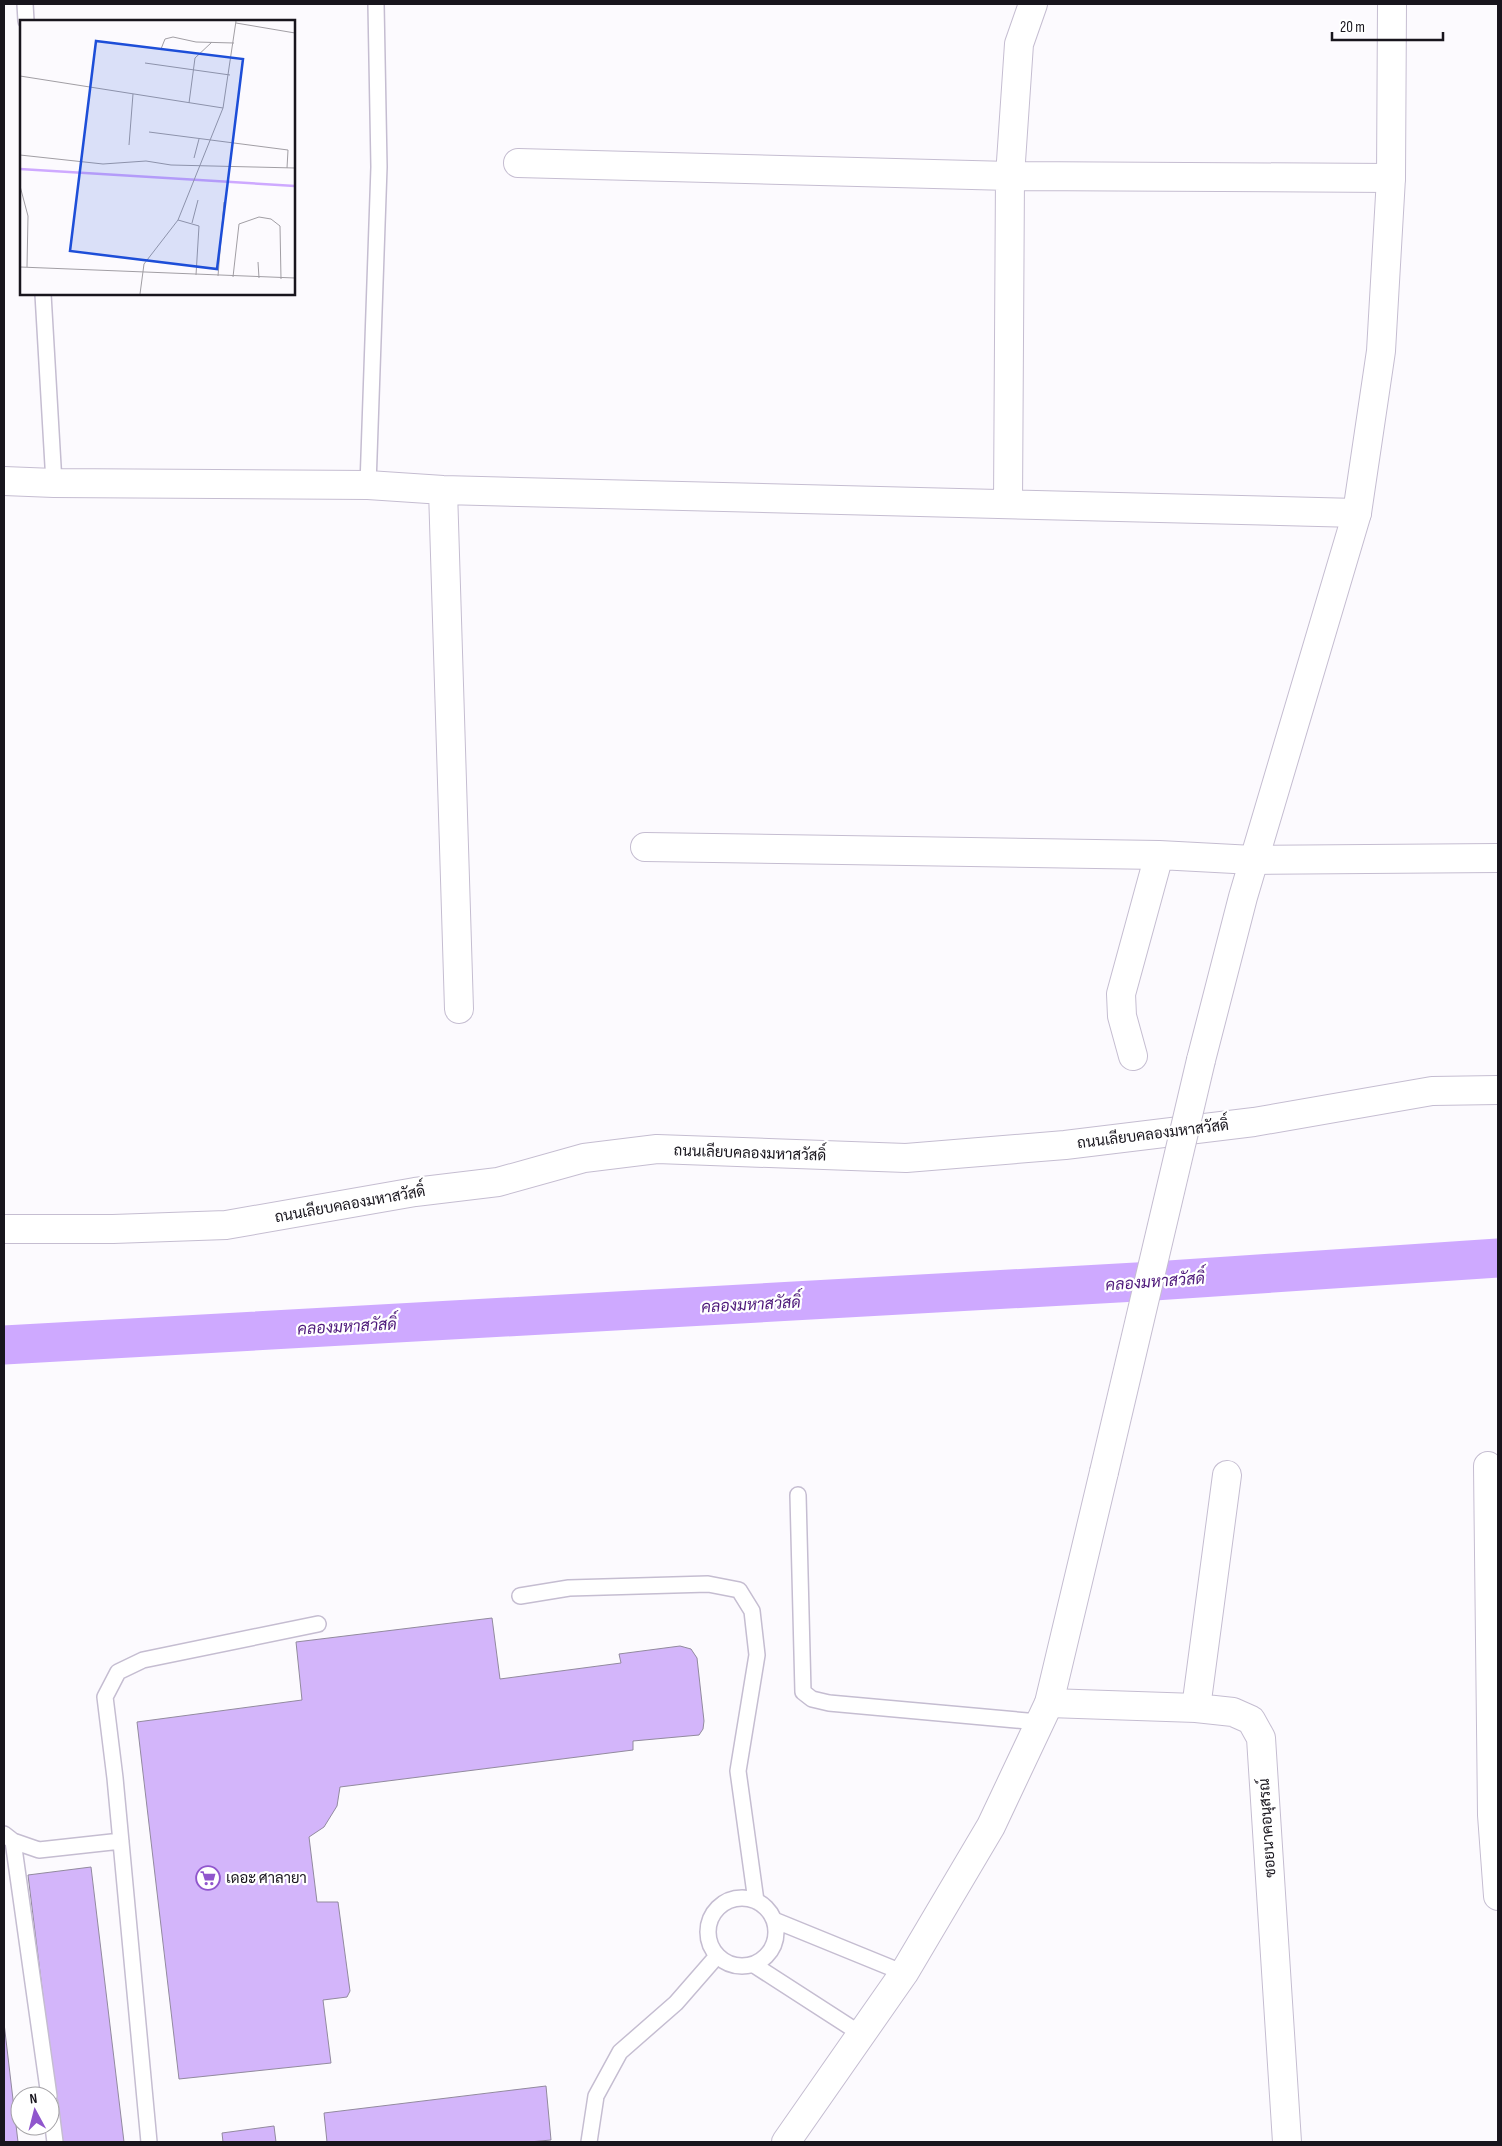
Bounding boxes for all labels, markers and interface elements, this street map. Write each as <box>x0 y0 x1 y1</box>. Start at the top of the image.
scale bar <box>1332 10 1443 42</box>
text: 20 m <box>1340 18 1365 37</box>
inset map <box>20 20 295 295</box>
street label: ถนนเลียบคลองมหาสวัสดิ์ <box>1075 1109 1230 1153</box>
street label: ถนนเลียบคลองมหาสวัสดิ์ <box>673 1135 827 1166</box>
street label: ถนนเลียบคลองมหาสวัสดิ์ <box>272 1176 427 1227</box>
water label: คลองมหาสวัสดิ์ <box>1104 1263 1208 1295</box>
water label: คลองมหาสวัสดิ์ <box>701 1287 804 1318</box>
water label: คลองมหาสวัสดิ์ <box>297 1309 400 1340</box>
street label: ซอยนาคอนุสรณ์ <box>1254 1778 1281 1878</box>
supermarket icon: เดอะ ศาลายา <box>195 1865 221 1891</box>
place label: เดอะ ศาลายา <box>226 1869 307 1888</box>
north arrow <box>10 2086 60 2136</box>
text: N <box>29 2090 38 2107</box>

